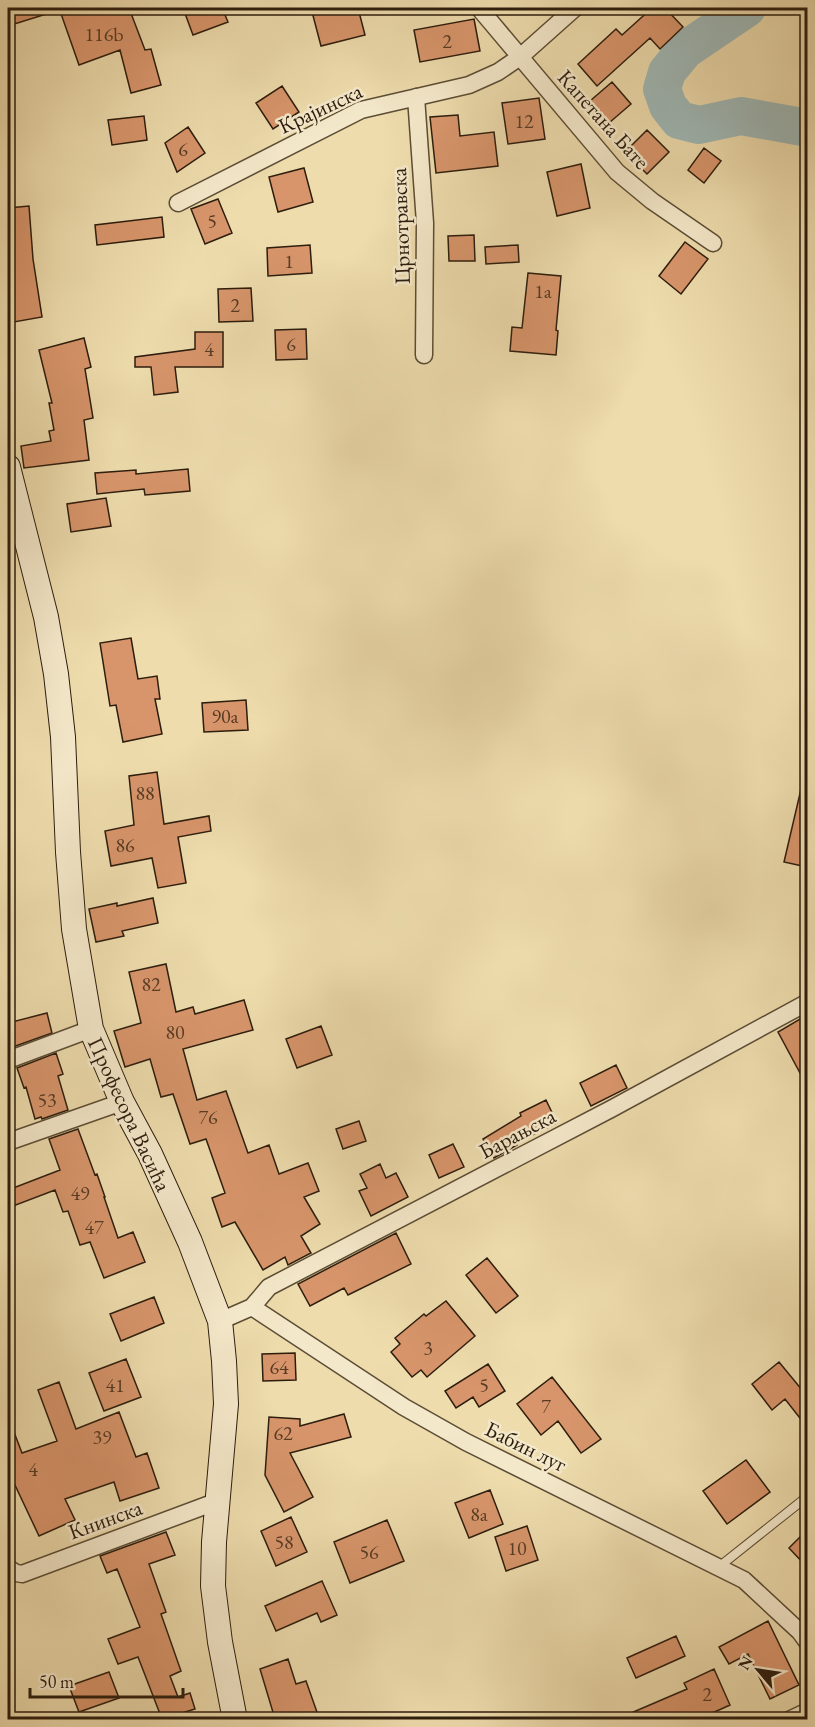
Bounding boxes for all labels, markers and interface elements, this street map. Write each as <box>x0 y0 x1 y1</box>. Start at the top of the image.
house number: 116b <box>84 21 124 47</box>
house number: 2 <box>442 28 452 54</box>
street label: Капетана Бате <box>551 63 656 176</box>
street label: Крајинска <box>273 76 367 141</box>
house number: 12 <box>514 108 534 134</box>
house number: 6 <box>178 136 188 162</box>
street label: Црнотравска <box>384 167 417 285</box>
house number: 5 <box>207 208 217 234</box>
house number: 1 <box>284 248 294 274</box>
house number: 1a <box>534 278 552 304</box>
house number: 2 <box>230 292 240 318</box>
house number: 6 <box>286 331 296 357</box>
house number: 4 <box>204 336 214 362</box>
house number: 90a <box>211 703 239 729</box>
house number: 88 <box>135 780 155 806</box>
house number: 86 <box>115 832 135 858</box>
house number: 82 <box>141 971 161 997</box>
house number: 80 <box>165 1019 185 1045</box>
street label: Професора Васића <box>81 1032 178 1196</box>
house number: 53 <box>37 1087 57 1113</box>
street label: Барањска <box>474 1101 561 1166</box>
house number: 76 <box>198 1104 218 1130</box>
house number: 49 <box>70 1180 90 1206</box>
house number: 47 <box>84 1214 104 1240</box>
house number: 3 <box>423 1335 433 1361</box>
house number: 64 <box>269 1354 289 1380</box>
house number: 41 <box>105 1372 125 1398</box>
house number: 5 <box>479 1372 489 1398</box>
house number: 7 <box>541 1393 551 1419</box>
street label: Бабин луг <box>480 1414 572 1479</box>
house number: 62 <box>273 1420 293 1446</box>
house number: 39 <box>92 1424 112 1450</box>
house number: 4 <box>28 1456 38 1482</box>
street label: Книнска <box>64 1493 146 1546</box>
house number: 8a <box>470 1501 488 1527</box>
house number: 58 <box>274 1529 294 1555</box>
house number: 10 <box>507 1535 527 1561</box>
house number: 56 <box>359 1539 379 1565</box>
north arrow <box>728 1640 788 1700</box>
text: N <box>733 1652 758 1674</box>
scale bar <box>30 1661 183 1699</box>
text: 50 m <box>39 1670 74 1693</box>
house number: 2 <box>702 1681 712 1707</box>

